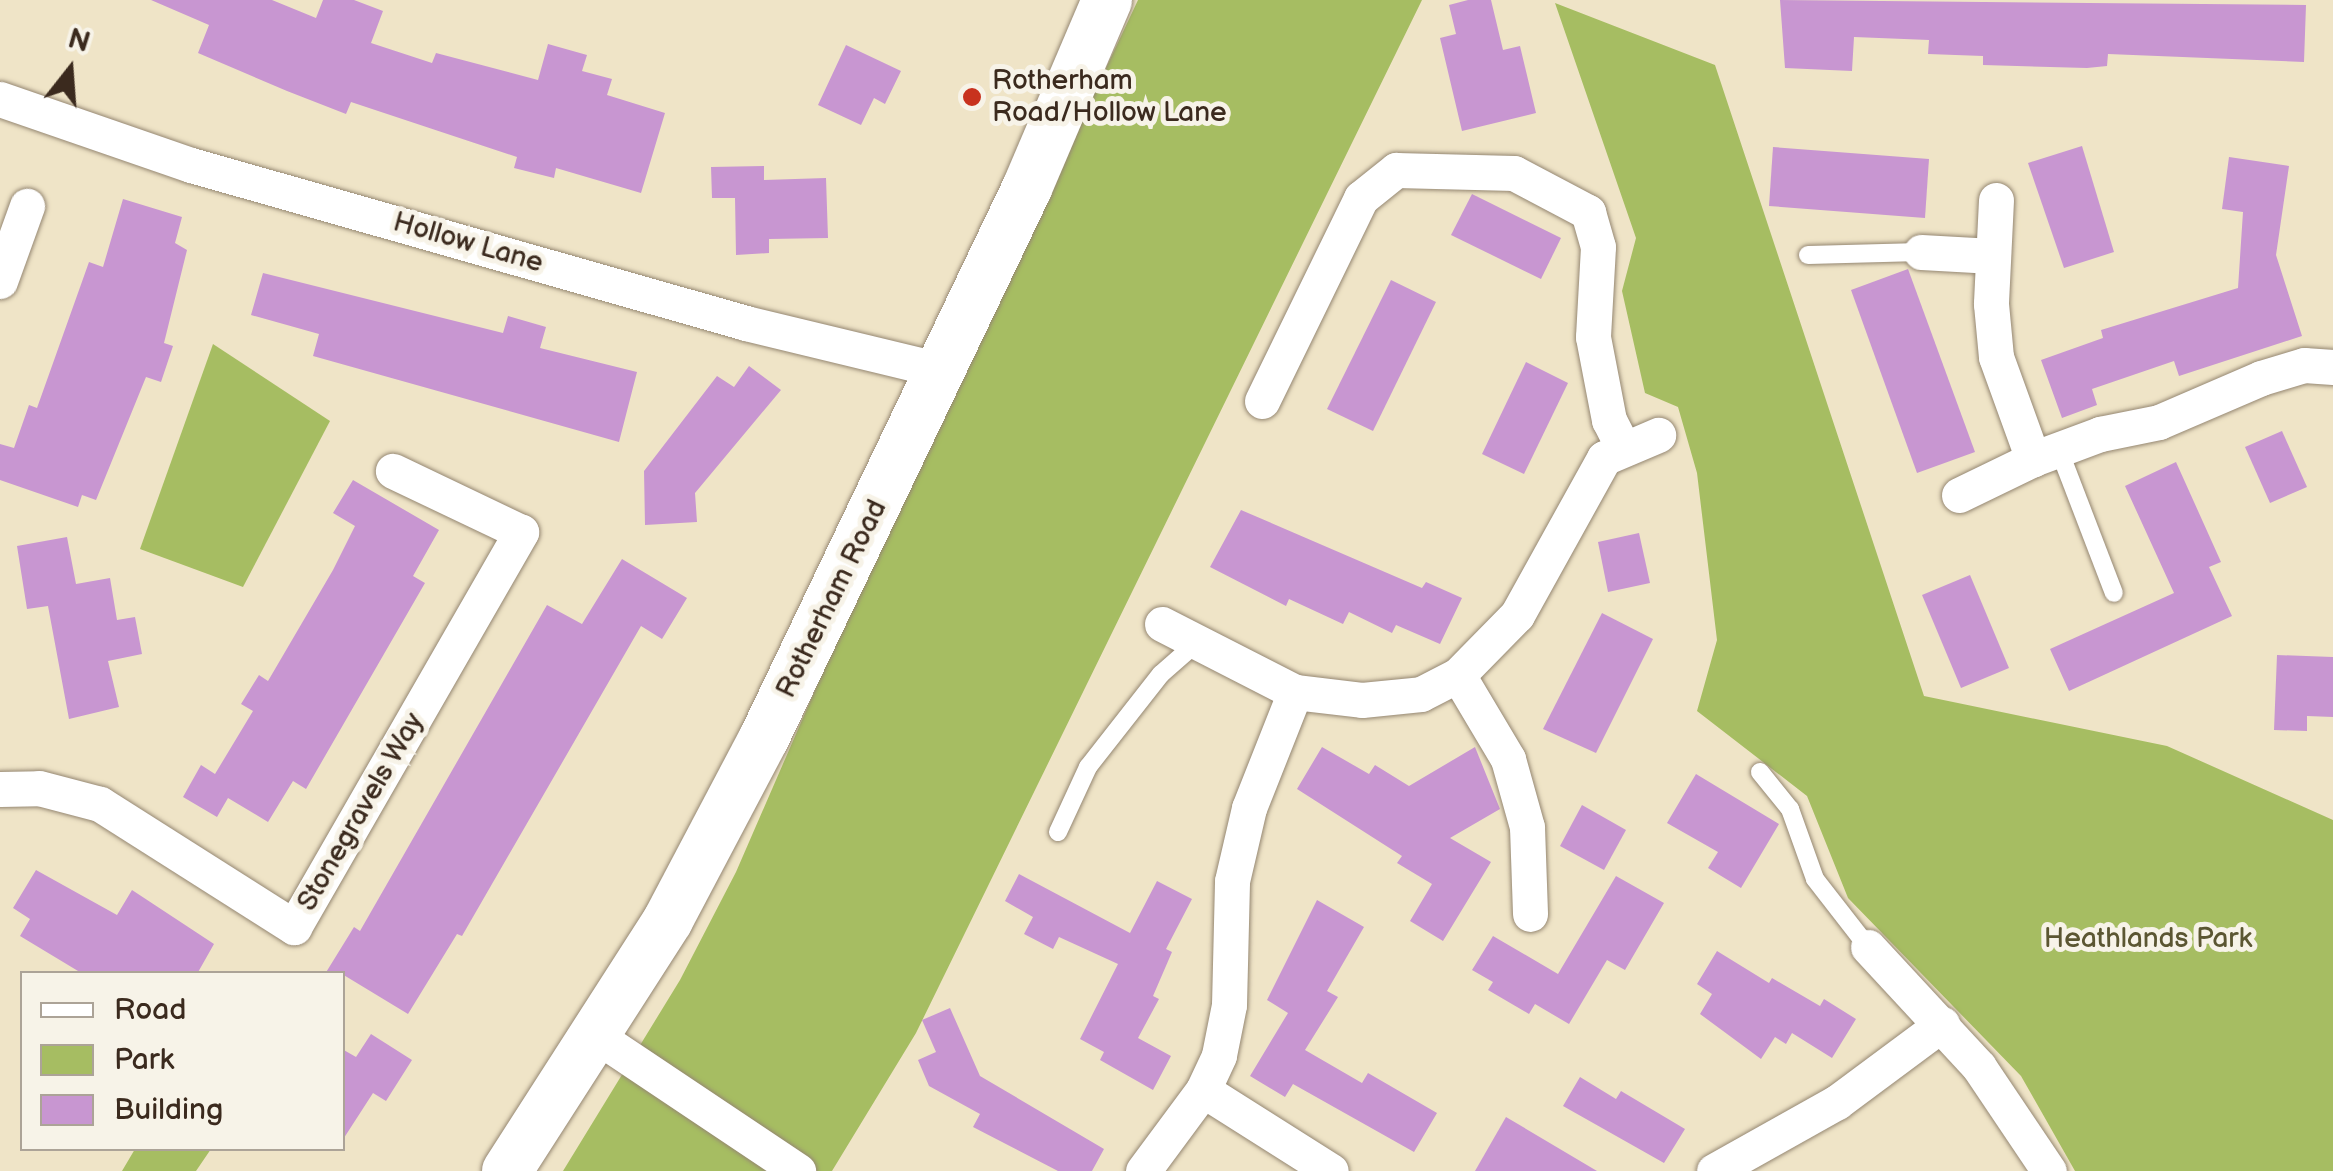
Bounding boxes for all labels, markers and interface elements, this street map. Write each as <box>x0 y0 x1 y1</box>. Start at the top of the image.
north arrow <box>20 20 120 120</box>
text: N <box>64 22 94 60</box>
place label: Rotherham Road/Hollow Lane <box>992 64 1227 130</box>
marker: Rotherham Road/Hollow Lane <box>961 86 983 108</box>
street label: Hollow Lane <box>389 206 547 280</box>
street label: Rotherham Road <box>770 495 894 703</box>
street label: Stonegravels Way <box>290 706 432 918</box>
park label: Heathlands Park <box>2044 922 2252 956</box>
legend <box>20 971 345 1151</box>
text: Road <box>114 992 187 1028</box>
text: Park <box>114 1042 174 1078</box>
text: Building <box>114 1092 223 1128</box>

